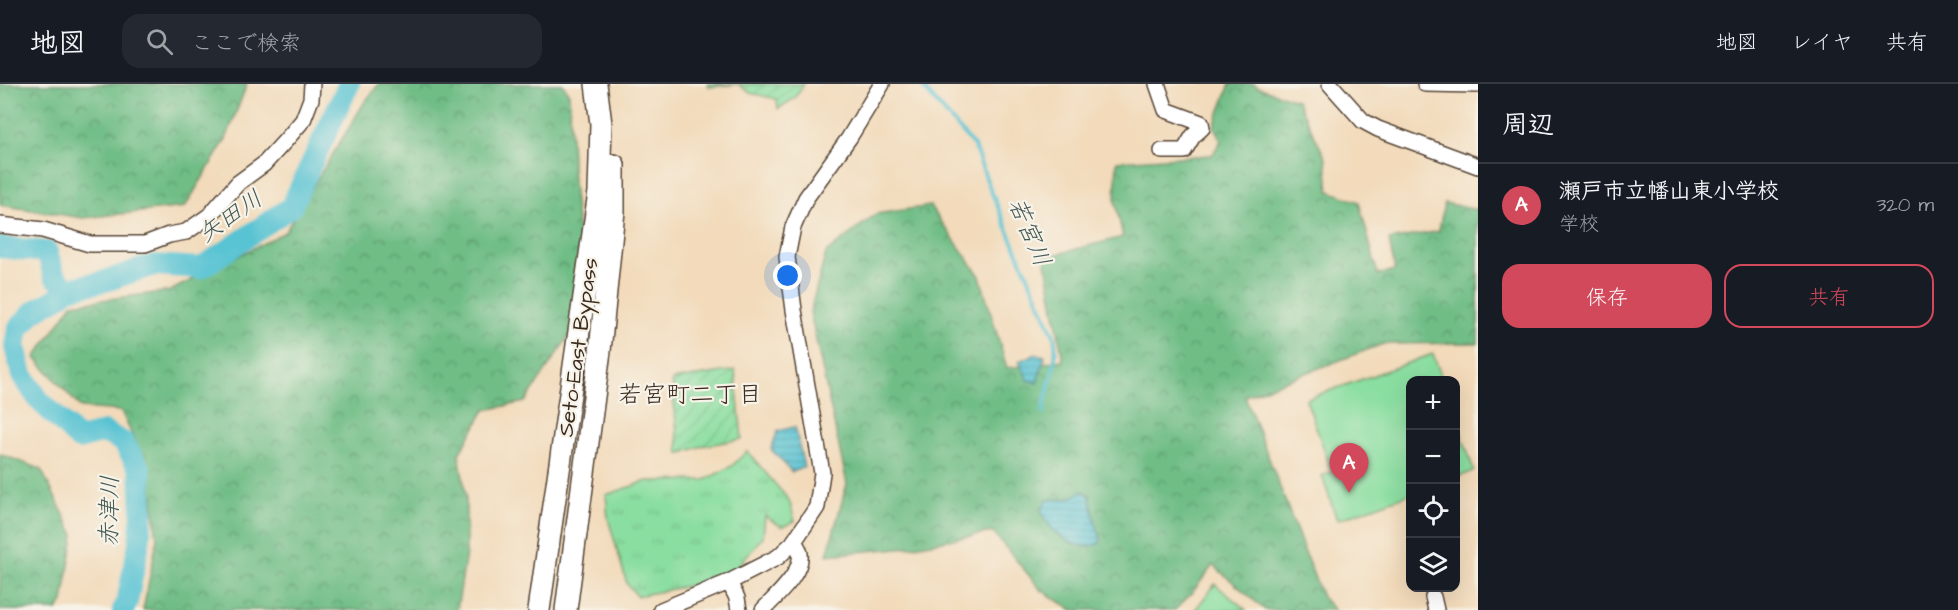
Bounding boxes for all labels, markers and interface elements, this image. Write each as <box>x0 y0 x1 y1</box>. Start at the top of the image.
search box <box>122 14 542 68</box>
text: 地図 <box>30 24 86 63</box>
icon: search <box>143 25 176 58</box>
text: ここで検索 <box>191 28 301 59</box>
text: 地図 <box>1716 28 1758 57</box>
text: レイヤ <box>1791 28 1853 57</box>
text: 共有 <box>1886 28 1928 57</box>
text: 周辺 <box>1502 107 1554 143</box>
text: 瀬戸市立幡山東小学校 <box>1559 176 1779 207</box>
water label: 矢田川 <box>191 182 270 251</box>
text: A <box>1515 191 1528 219</box>
text: 320 m <box>1876 191 1934 219</box>
water label: 若宮川 <box>999 193 1059 272</box>
text: 学校 <box>1559 210 1599 238</box>
street label: Seto-East Bypass <box>551 256 607 439</box>
your location <box>773 261 802 290</box>
button: 保存 <box>1502 264 1712 328</box>
button: 共有 <box>1724 264 1934 328</box>
map controls <box>1406 376 1460 592</box>
button: + <box>1406 376 1460 430</box>
district label: 若宮町二丁目 <box>618 378 762 412</box>
button: − <box>1406 430 1460 484</box>
pin: A <box>1330 444 1368 493</box>
water label: 赤津川 <box>92 475 128 547</box>
button: locate <box>1406 484 1460 538</box>
button: layers <box>1406 538 1460 592</box>

